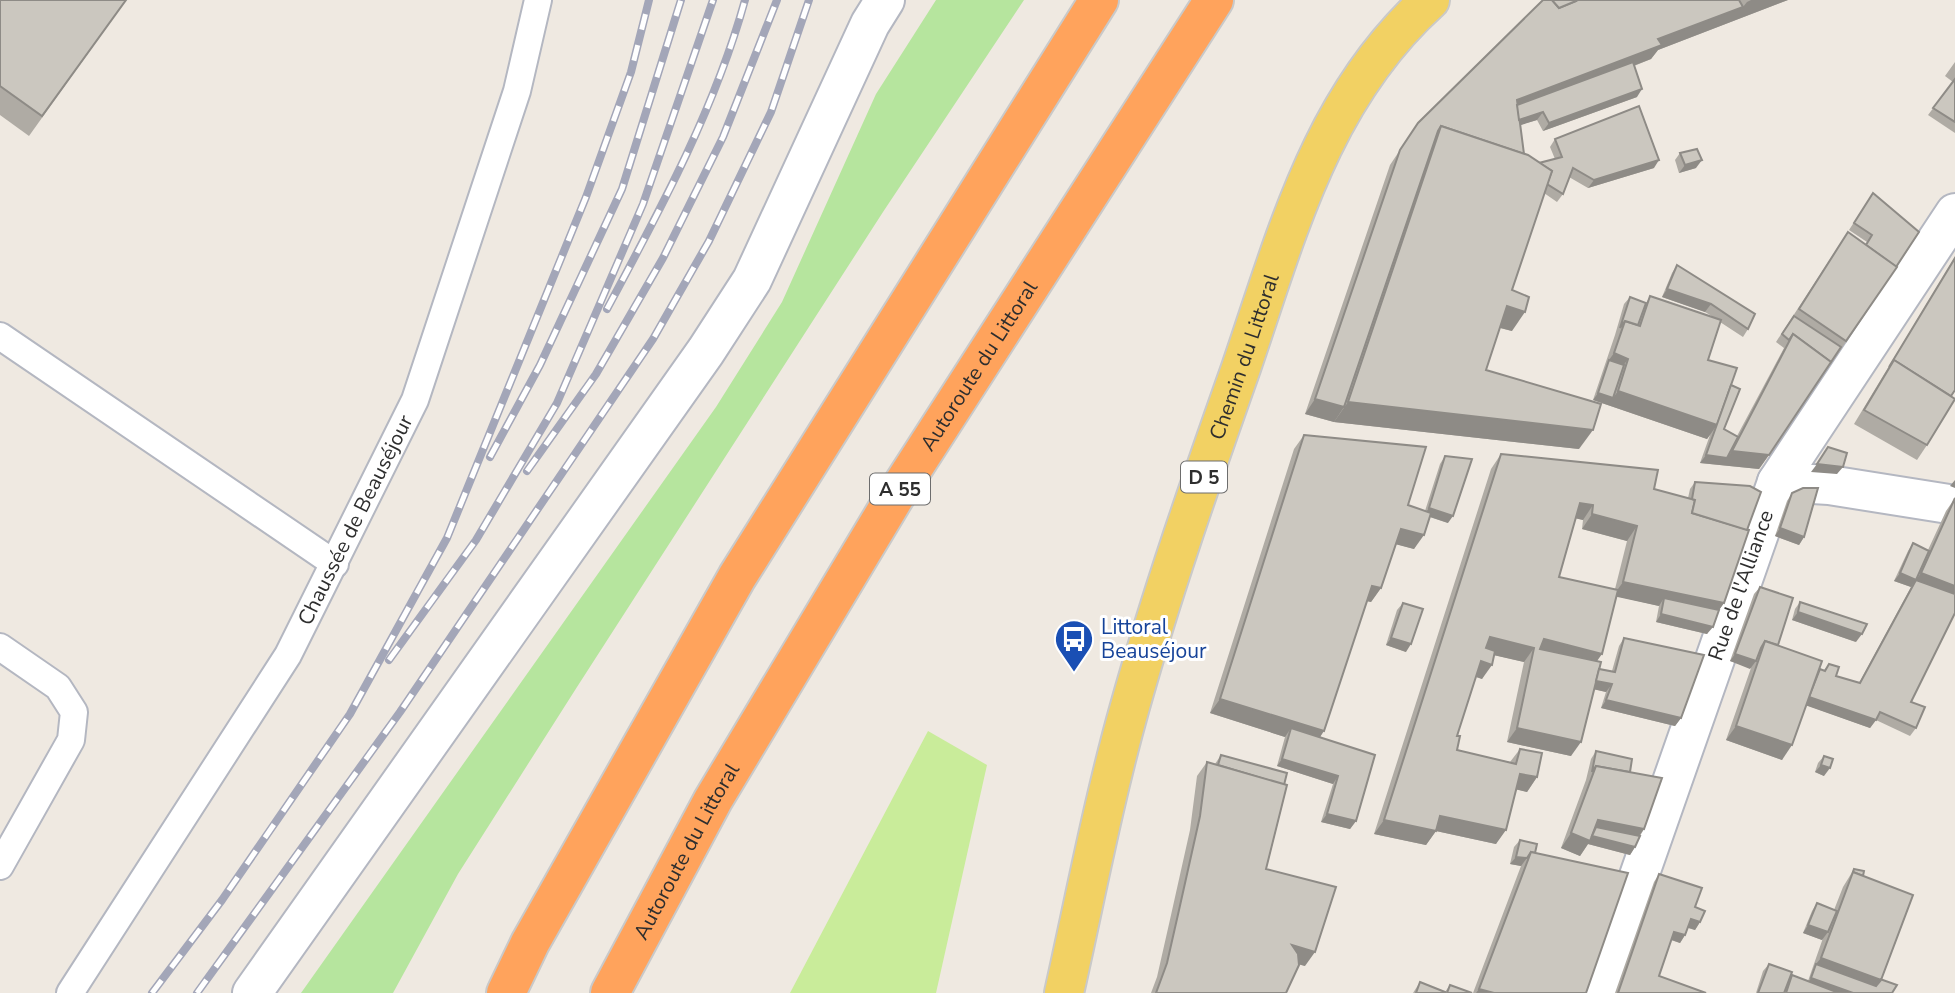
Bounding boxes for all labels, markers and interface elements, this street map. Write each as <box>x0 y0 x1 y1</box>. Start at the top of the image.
street label: Chemin du Littoral <box>1203 269 1286 444</box>
street label: Autoroute du Littoral <box>914 275 1044 456</box>
street label: Chaussée de Beauséjour <box>291 410 420 630</box>
road number: D 5 <box>1181 462 1227 492</box>
road number: A 55 <box>870 474 930 504</box>
street label: Rue de l'Alliance <box>1702 506 1780 664</box>
place label: Littoral Beauséjour <box>1101 613 1207 665</box>
bus stop icon: Littoral Beauséjour <box>1053 618 1095 673</box>
street label: Autoroute du Littoral <box>627 757 746 945</box>

